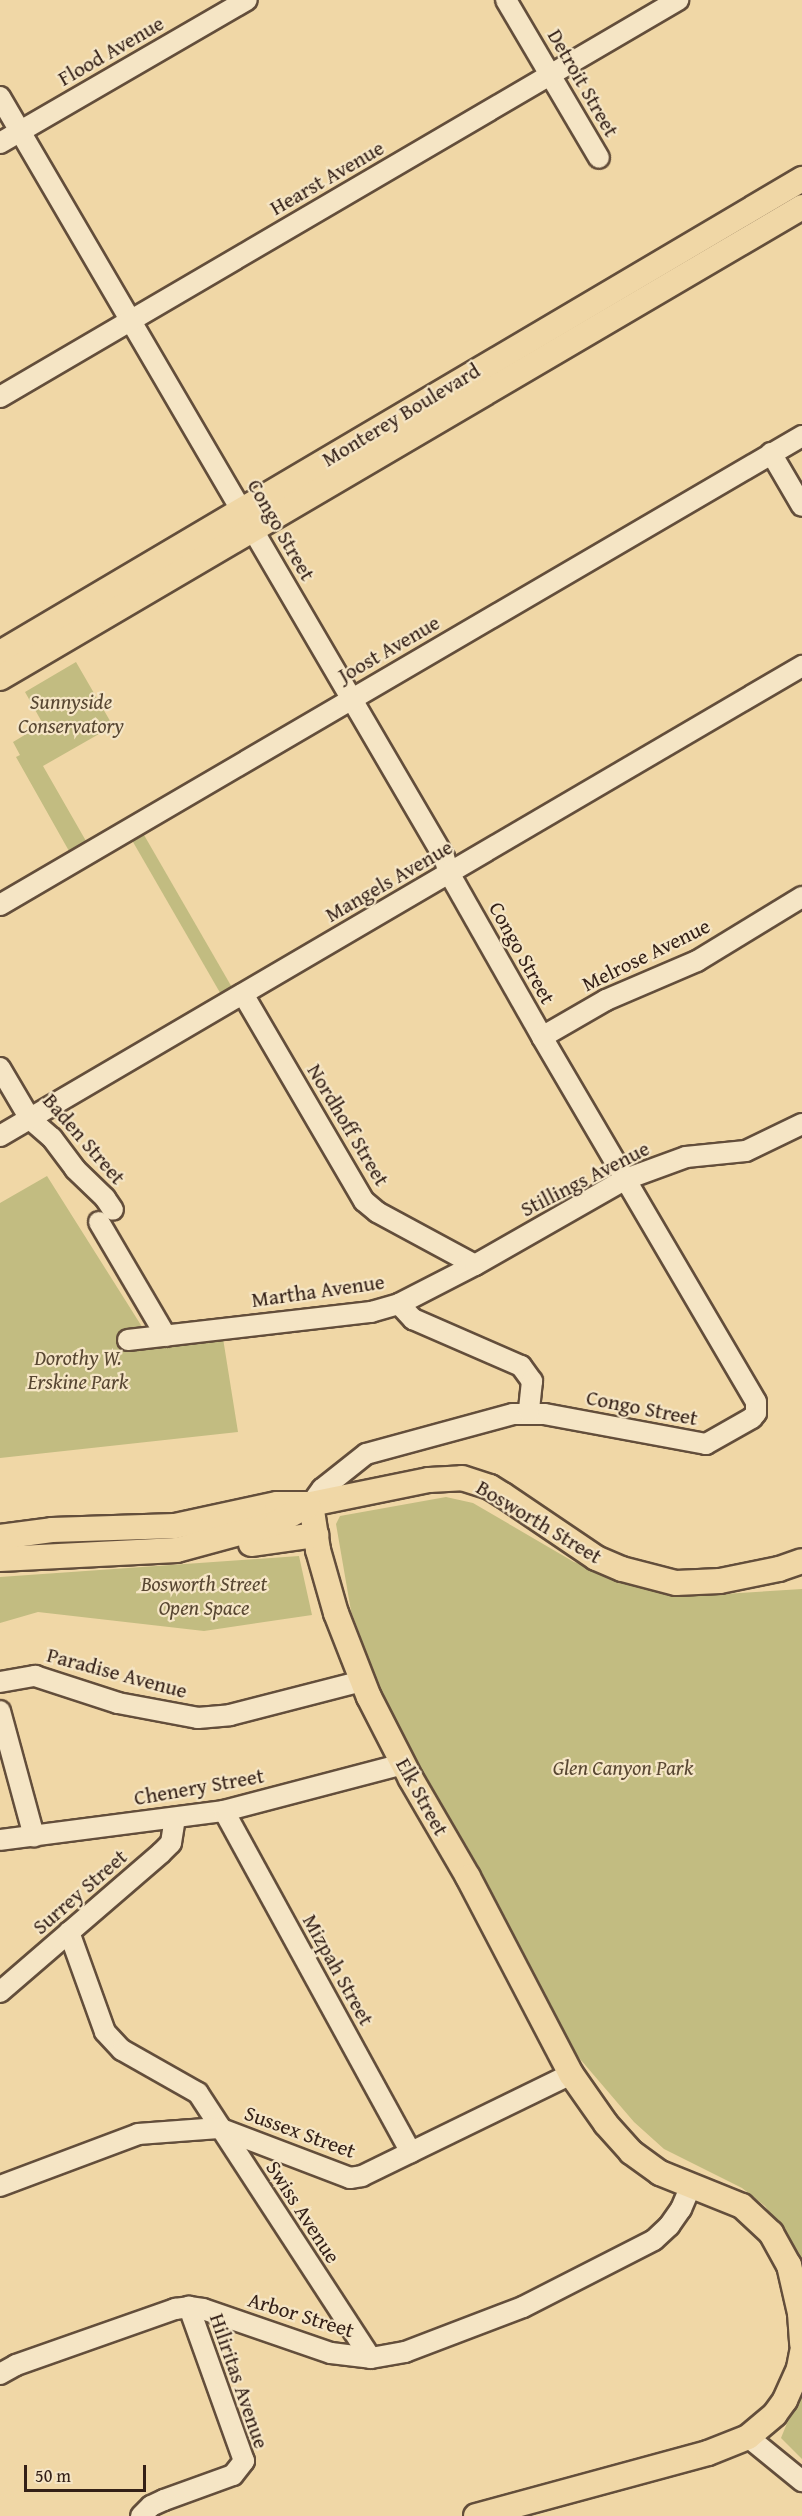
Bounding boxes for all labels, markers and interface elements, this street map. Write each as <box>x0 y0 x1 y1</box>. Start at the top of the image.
street label: Flood Avenue <box>54 11 168 91</box>
street label: Detroit Street <box>542 25 624 141</box>
street label: Hearst Avenue <box>266 135 388 221</box>
street label: Monterey Boulevard <box>318 358 484 472</box>
street label: Congo Street <box>242 475 320 585</box>
street label: Joost Avenue <box>334 610 444 688</box>
park label: Sunnyside Conservatory <box>18 689 124 739</box>
street label: Mangels Avenue <box>321 834 457 928</box>
street label: Congo Street <box>484 898 560 1008</box>
street label: Melrose Avenue <box>578 913 714 997</box>
street label: Nordhoff Street <box>302 1059 394 1191</box>
street label: Baden Street <box>38 1088 130 1190</box>
street label: Stillings Avenue <box>516 1136 654 1222</box>
street label: Martha Avenue <box>250 1269 386 1313</box>
park label: Dorothy W. Erskine Park <box>28 1345 128 1395</box>
street label: Congo Street <box>584 1385 700 1431</box>
street label: Bosworth Street <box>472 1475 606 1569</box>
park label: Bosworth Street Open Space <box>141 1571 267 1621</box>
street label: Paradise Avenue <box>44 1642 190 1704</box>
street label: Elk Street <box>390 1754 454 1840</box>
park label: Glen Canyon Park <box>553 1755 693 1781</box>
street label: Chenery Street <box>132 1763 266 1811</box>
street label: Surrey Street <box>28 1844 132 1940</box>
street label: Mizpah Street <box>297 1910 379 2030</box>
street label: Sussex Street <box>241 2100 359 2164</box>
street label: Swiss Avenue <box>261 2156 345 2268</box>
street label: Arbor Street <box>245 2287 357 2343</box>
street label: Hiliritas Avenue <box>204 2310 274 2452</box>
scale bar <box>27 2453 148 2491</box>
text: 50 m <box>35 2462 71 2489</box>

